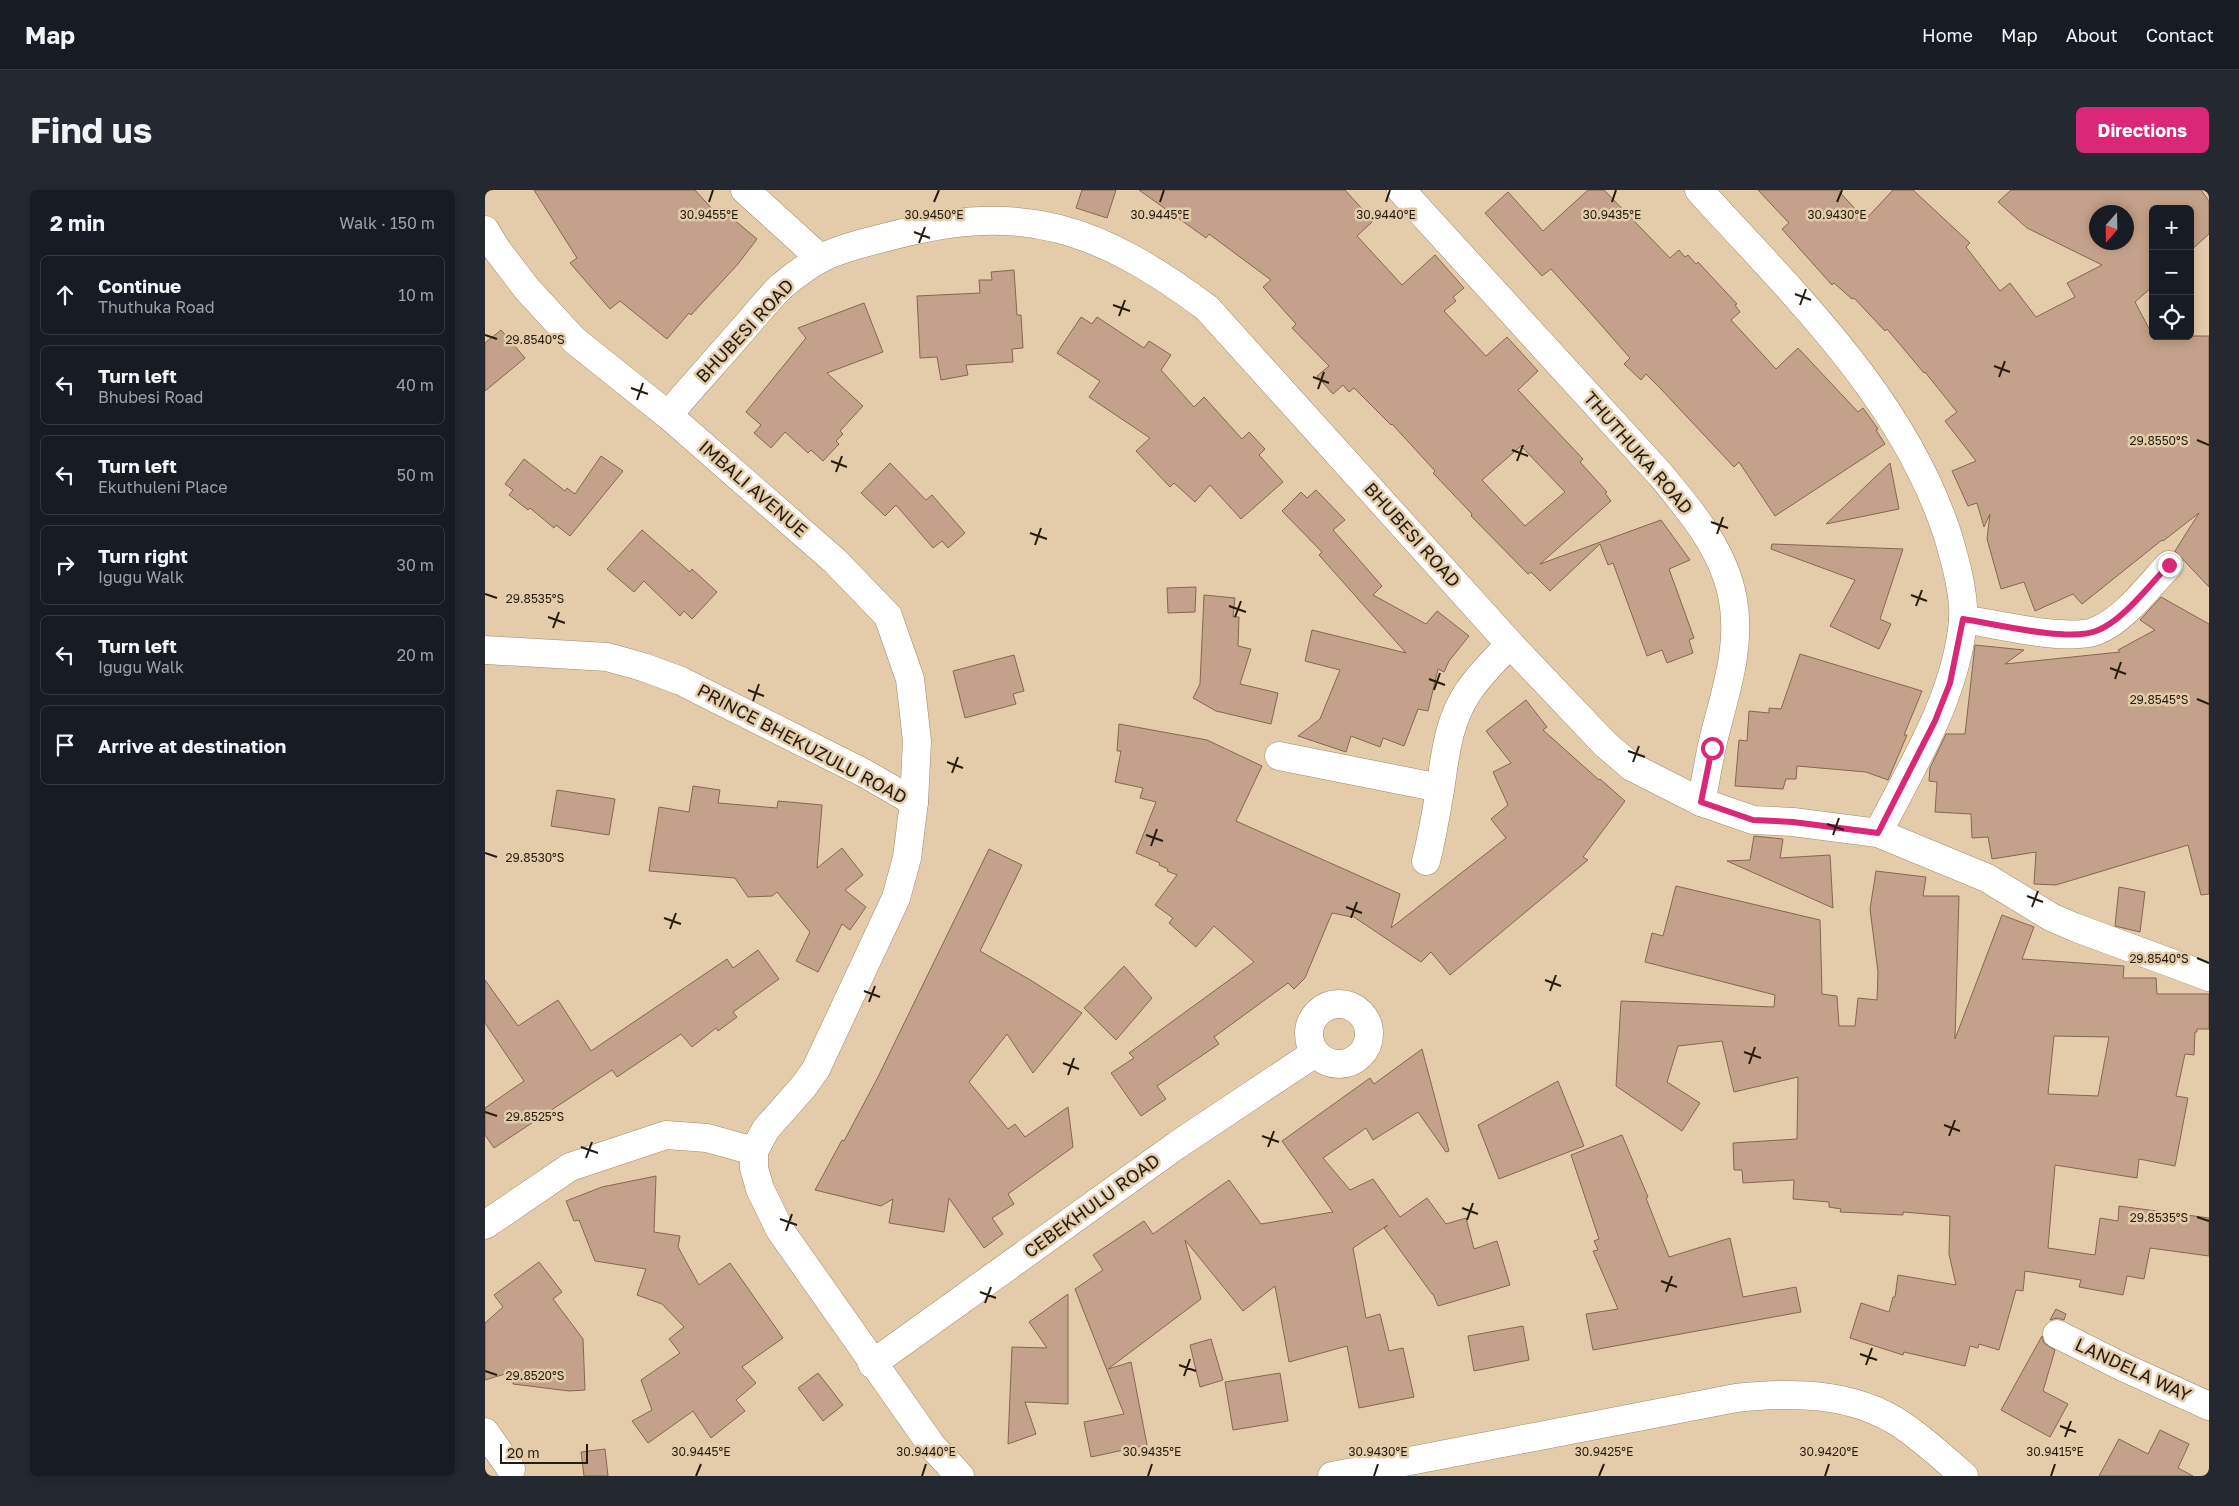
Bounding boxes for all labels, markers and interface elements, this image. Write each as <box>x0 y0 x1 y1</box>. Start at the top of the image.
text: Map <box>25 20 75 49</box>
text: Home <box>1922 24 1973 46</box>
text: Map <box>2001 24 2038 46</box>
text: About <box>2066 24 2118 46</box>
text: Contact <box>2146 24 2214 46</box>
button: Directions <box>2076 107 2209 153</box>
text: Find us <box>30 109 152 151</box>
north arrow <box>2089 205 2134 250</box>
map controls <box>2149 205 2194 340</box>
button: + <box>2149 205 2194 250</box>
text: 30.9455°E <box>680 207 738 222</box>
text: 30.9450°E <box>904 207 964 222</box>
text: 30.9445°E <box>1131 207 1189 222</box>
text: 30.9440°E <box>1356 207 1416 222</box>
text: 30.9435°E <box>1583 207 1641 222</box>
text: 30.9430°E <box>1807 207 1867 222</box>
text: 2 min <box>50 210 105 236</box>
text: Walk · 150 m <box>339 213 435 233</box>
button: − <box>2149 250 2194 295</box>
text: Continue <box>98 274 181 297</box>
street label: BHUBESI ROAD <box>691 274 798 387</box>
icon: ahead <box>51 281 79 309</box>
text: 10 m <box>398 285 434 305</box>
button: locate <box>2149 295 2194 340</box>
text: Thuthuka Road <box>98 297 214 317</box>
text: 29.8540°S <box>505 332 565 347</box>
text: Turn left <box>98 364 177 387</box>
icon: left <box>51 371 79 399</box>
text: 40 m <box>396 375 434 395</box>
text: Bhubesi Road <box>98 387 203 407</box>
street label: THUTHUKA ROAD <box>1580 387 1698 518</box>
text: 29.8550°S <box>2130 433 2189 448</box>
street label: IMBALI AVENUE <box>695 435 812 541</box>
text: Turn left <box>98 454 177 477</box>
icon: left <box>51 461 79 489</box>
text: 50 m <box>397 465 434 485</box>
text: Ekuthuleni Place <box>98 477 227 497</box>
street label: BHUBESI ROAD <box>1360 477 1466 591</box>
text: Turn right <box>98 544 188 567</box>
icon: right <box>51 551 79 579</box>
route end <box>2158 554 2181 577</box>
text: 30 m <box>397 555 434 575</box>
text: Igugu Walk <box>98 567 184 587</box>
text: 29.8535°S <box>506 591 565 606</box>
text: Turn left <box>98 634 177 657</box>
icon: left <box>51 641 79 669</box>
text: 20 m <box>397 645 434 665</box>
text: Igugu Walk <box>98 657 184 677</box>
street label: PRINCE BHEKUZULU ROAD <box>694 678 911 808</box>
text: 29.8545°S <box>2130 692 2189 707</box>
icon: arrive <box>51 731 79 759</box>
text: Arrive at destination <box>98 734 286 757</box>
route start <box>1701 737 1724 760</box>
text: 29.8530°S <box>506 850 565 865</box>
text: 29.8540°S <box>2129 951 2189 966</box>
text: 29.8525°S <box>506 1109 565 1124</box>
street label: CEBEKHULU ROAD <box>1019 1148 1164 1262</box>
text: 29.8535°S <box>2130 1210 2189 1225</box>
street label: LANDELA WAY <box>2072 1333 2195 1406</box>
text: 29.8520°S <box>506 1368 565 1383</box>
scale bar <box>500 1441 587 1464</box>
text: 20 m <box>507 1444 540 1461</box>
text: 30.9445°E <box>672 1444 730 1459</box>
text: 30.9440°E <box>896 1444 956 1459</box>
text: 30.9435°E <box>1123 1444 1181 1459</box>
text: 30.9430°E <box>1348 1444 1408 1459</box>
text: 30.9425°E <box>1575 1444 1633 1459</box>
text: 30.9420°E <box>1799 1444 1859 1459</box>
text: 30.9415°E <box>2026 1444 2084 1459</box>

